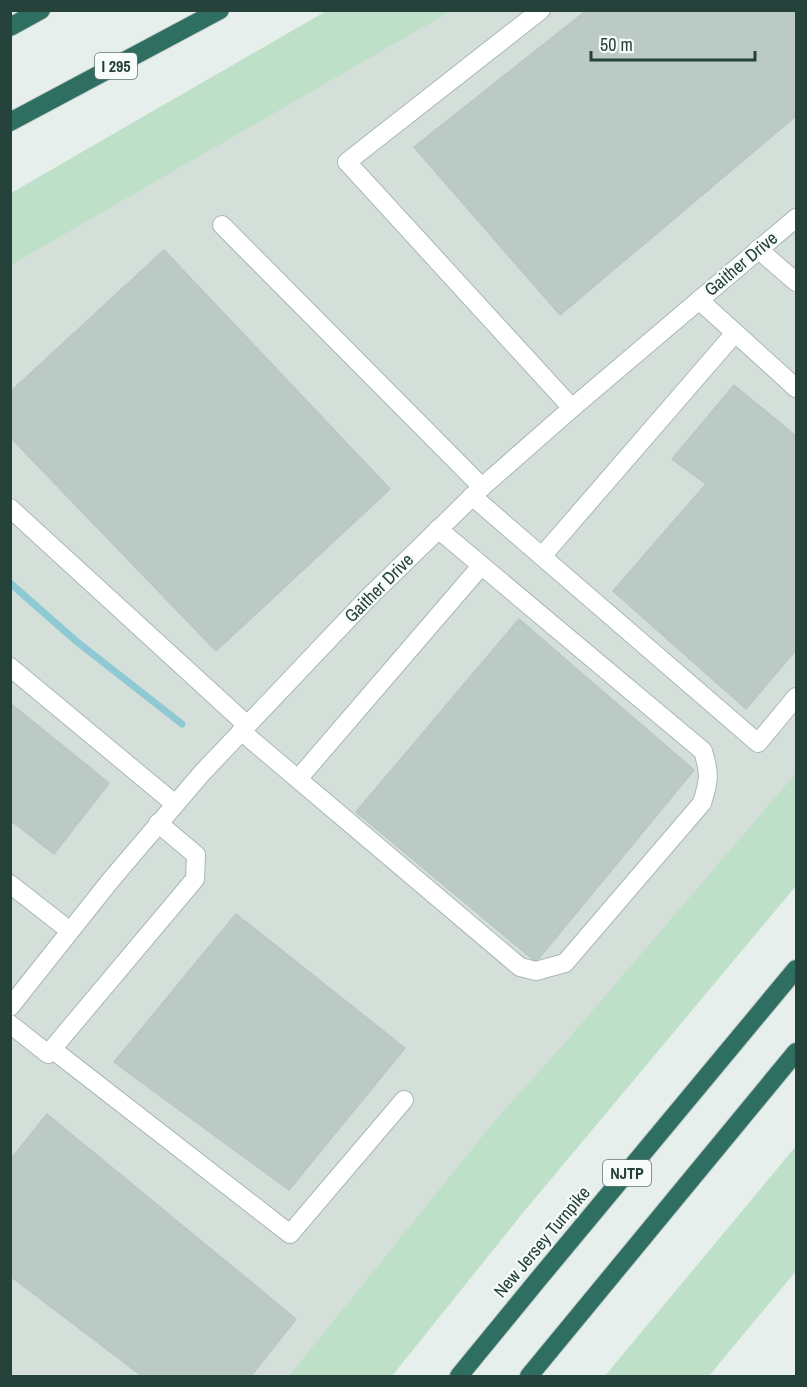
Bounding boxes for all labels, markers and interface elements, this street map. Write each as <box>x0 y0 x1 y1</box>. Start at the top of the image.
scale bar <box>591 24 754 62</box>
text: 50 m <box>600 32 633 57</box>
road number: I 295 <box>95 53 137 79</box>
street label: Gaither Drive <box>699 226 783 302</box>
street label: Gaither Drive <box>338 547 419 628</box>
road number: NJTP <box>603 1160 651 1186</box>
street label: New Jersey Turnpike <box>488 1181 596 1303</box>

